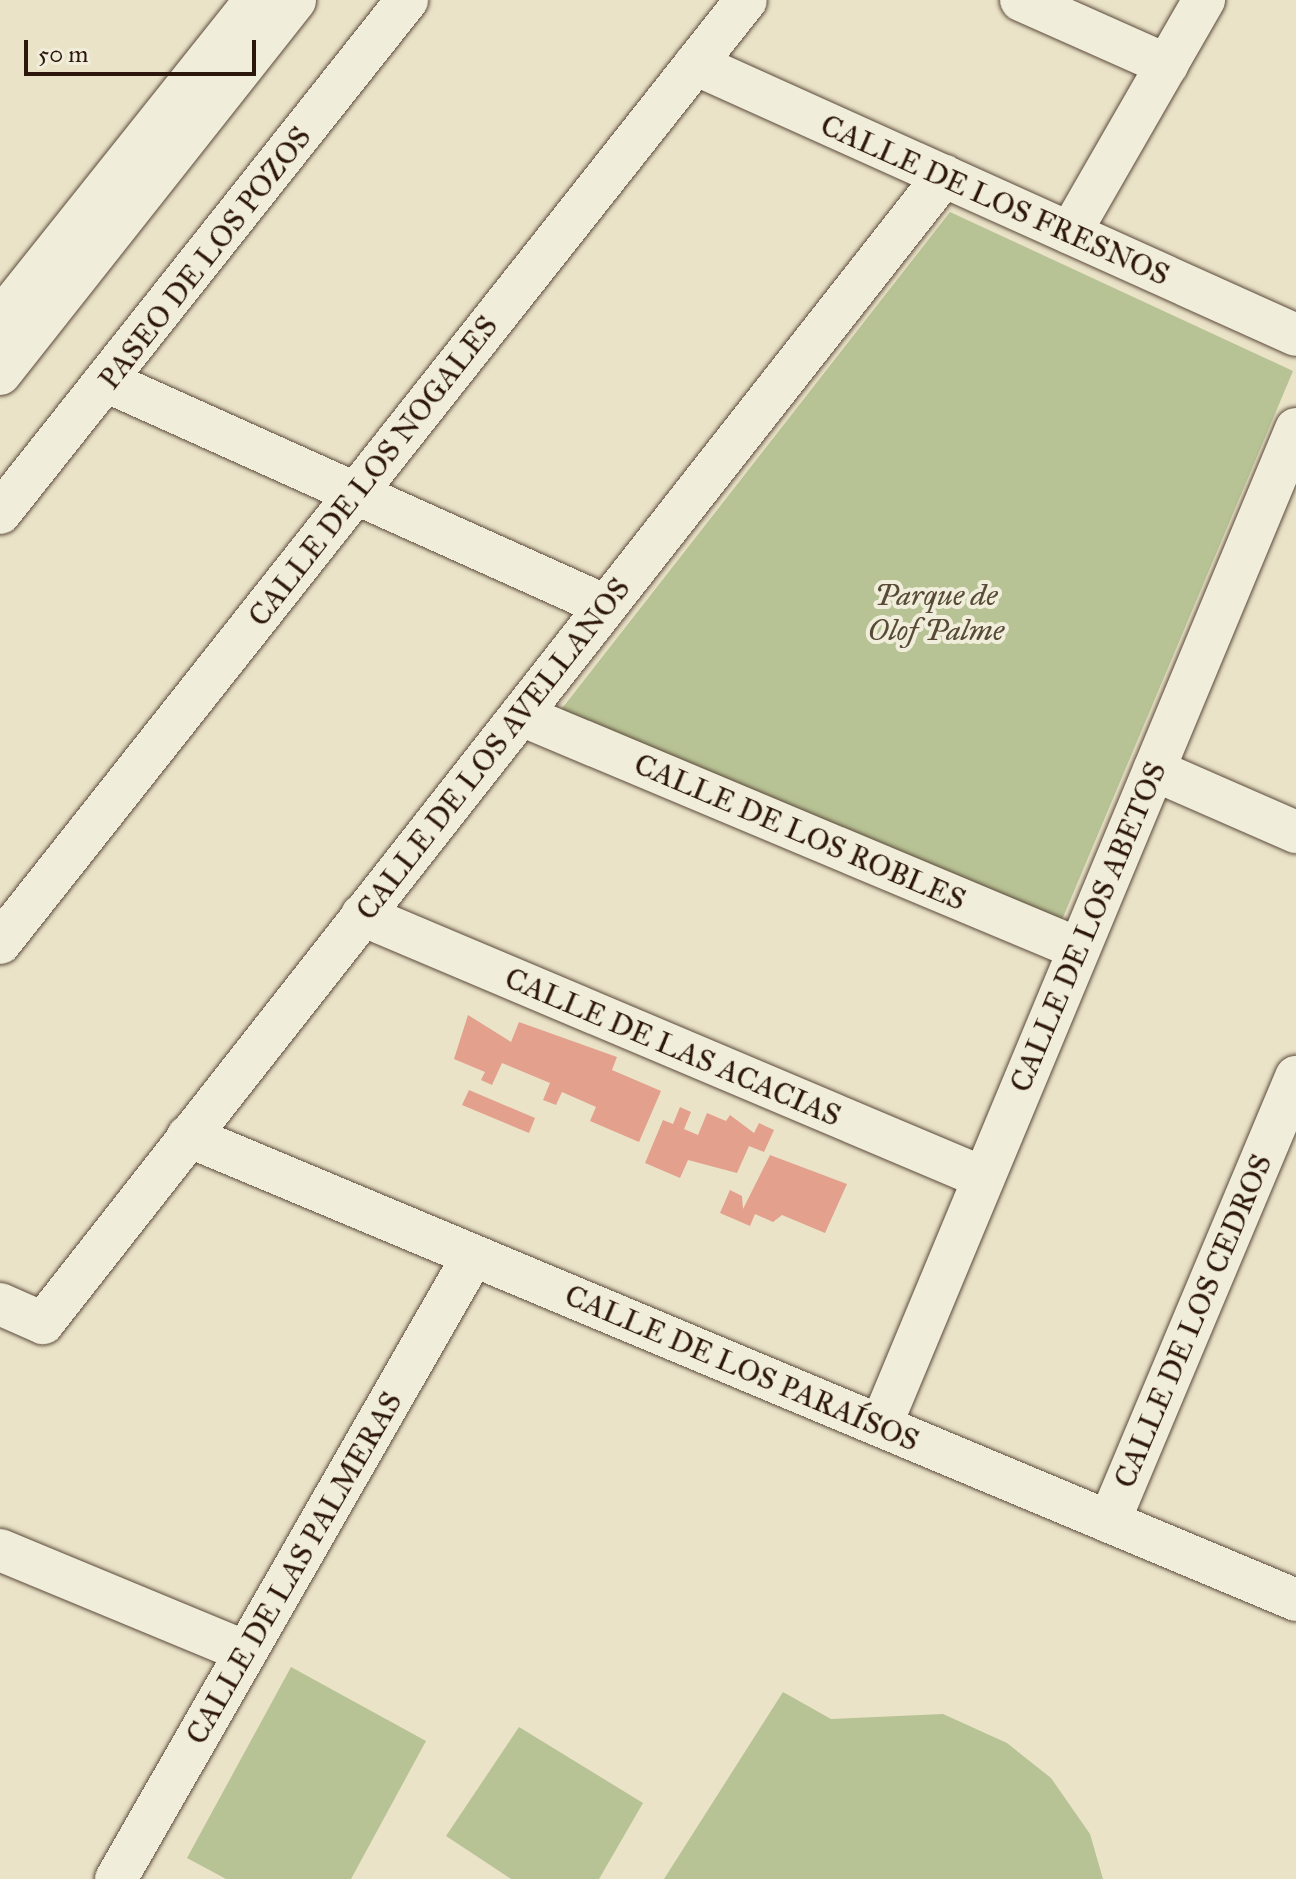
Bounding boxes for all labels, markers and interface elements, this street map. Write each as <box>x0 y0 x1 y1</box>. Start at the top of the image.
scale bar <box>28 24 260 74</box>
text: 50 m <box>38 39 88 69</box>
street label: CALLE DE LOS FRESNOS <box>815 107 1175 293</box>
street label: PASEO DE LOS POZOS <box>91 119 319 397</box>
street label: CALLE DE LOS NOGALES <box>241 309 505 633</box>
street label: CALLE DE LOS AVELLANOS <box>348 571 638 927</box>
park label: Parque de Olof Palme <box>868 577 1004 648</box>
street label: CALLE DE LOS ROBLES <box>629 746 971 918</box>
street label: CALLE DE LOS ABETOS <box>1002 757 1174 1097</box>
street label: CALLE DE LAS ACACIAS <box>500 960 846 1134</box>
street label: CALLE DE LOS CEDROS <box>1106 1149 1280 1493</box>
street label: CALLE DE LOS PARAÍSOS <box>560 1277 924 1459</box>
street label: CALLE DE LAS PALMERAS <box>178 1385 410 1751</box>

